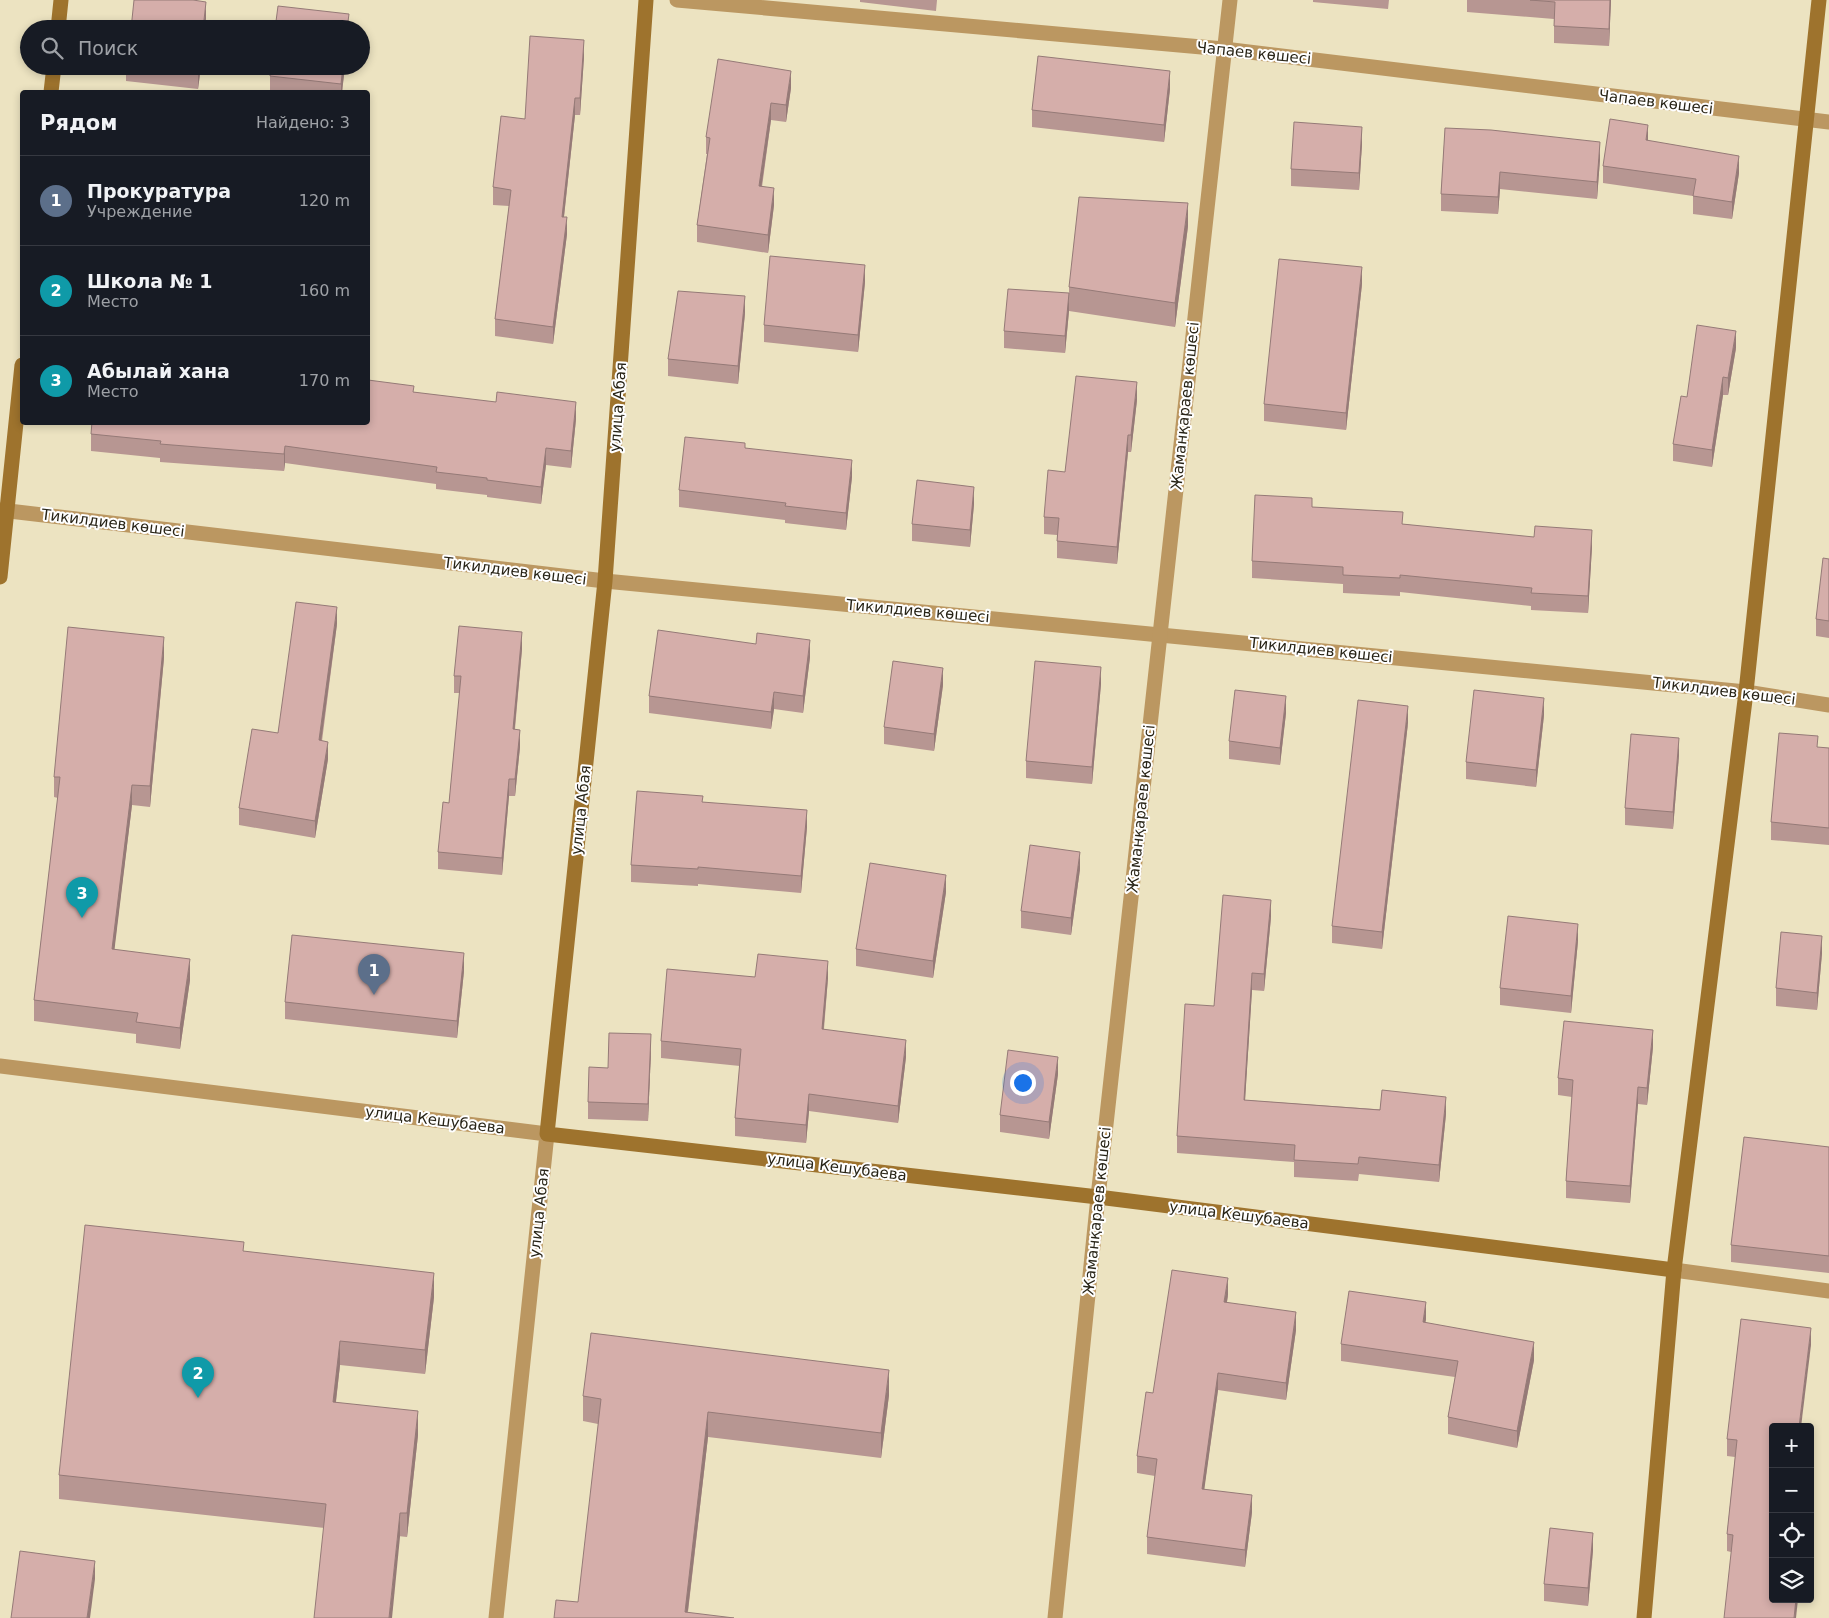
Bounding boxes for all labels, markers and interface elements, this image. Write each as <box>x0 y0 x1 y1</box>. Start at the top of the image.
search box <box>20 20 370 75</box>
icon: search <box>38 34 66 62</box>
text: Поиск <box>78 37 138 59</box>
street label: Чапаев көшесі <box>1196 38 1312 68</box>
street label: Чапаев көшесі <box>1598 86 1714 118</box>
text: Рядом <box>40 111 117 135</box>
text: Найдено: 3 <box>256 113 350 132</box>
text: Прокуратура <box>87 180 231 202</box>
text: 1 <box>50 191 62 210</box>
text: 120 m <box>299 191 350 210</box>
text: Учреждение <box>87 202 192 221</box>
text: Школа № 1 <box>87 270 212 292</box>
text: 2 <box>50 281 62 300</box>
text: 160 m <box>299 281 350 300</box>
text: Место <box>87 292 139 311</box>
street label: Жаманқараев көшесі <box>1167 321 1203 491</box>
text: Абылай хана <box>87 360 230 382</box>
street label: улица Абая <box>606 361 630 453</box>
text: 3 <box>50 371 62 390</box>
text: 170 m <box>299 371 350 390</box>
text: Место <box>87 382 139 401</box>
street label: Тикилдиев көшесі <box>40 505 185 541</box>
street label: Тикилдиев көшесі <box>442 553 587 589</box>
street label: Тикилдиев көшесі <box>845 596 990 626</box>
street label: Тикилдиев көшесі <box>1248 633 1393 666</box>
street label: Тикилдиев көшесі <box>1651 673 1796 709</box>
street label: Жаманқараев көшесі <box>1123 724 1159 894</box>
street label: улица Абая <box>567 764 595 856</box>
pin: 3 <box>66 877 98 918</box>
pin: 1 <box>358 954 390 995</box>
your location <box>1010 1070 1036 1096</box>
street label: улица Кешубаева <box>364 1103 506 1137</box>
street label: Жаманқараев көшесі <box>1079 1126 1115 1296</box>
street label: улица Кешубаева <box>766 1150 908 1184</box>
street label: улица Абая <box>525 1167 553 1259</box>
street label: улица Кешубаева <box>1168 1198 1310 1232</box>
pin: 2 <box>182 1357 214 1398</box>
map controls <box>1769 1423 1814 1603</box>
button: + <box>1769 1423 1814 1468</box>
button: − <box>1769 1468 1814 1513</box>
button: locate <box>1769 1513 1814 1558</box>
button: layers <box>1769 1558 1814 1603</box>

